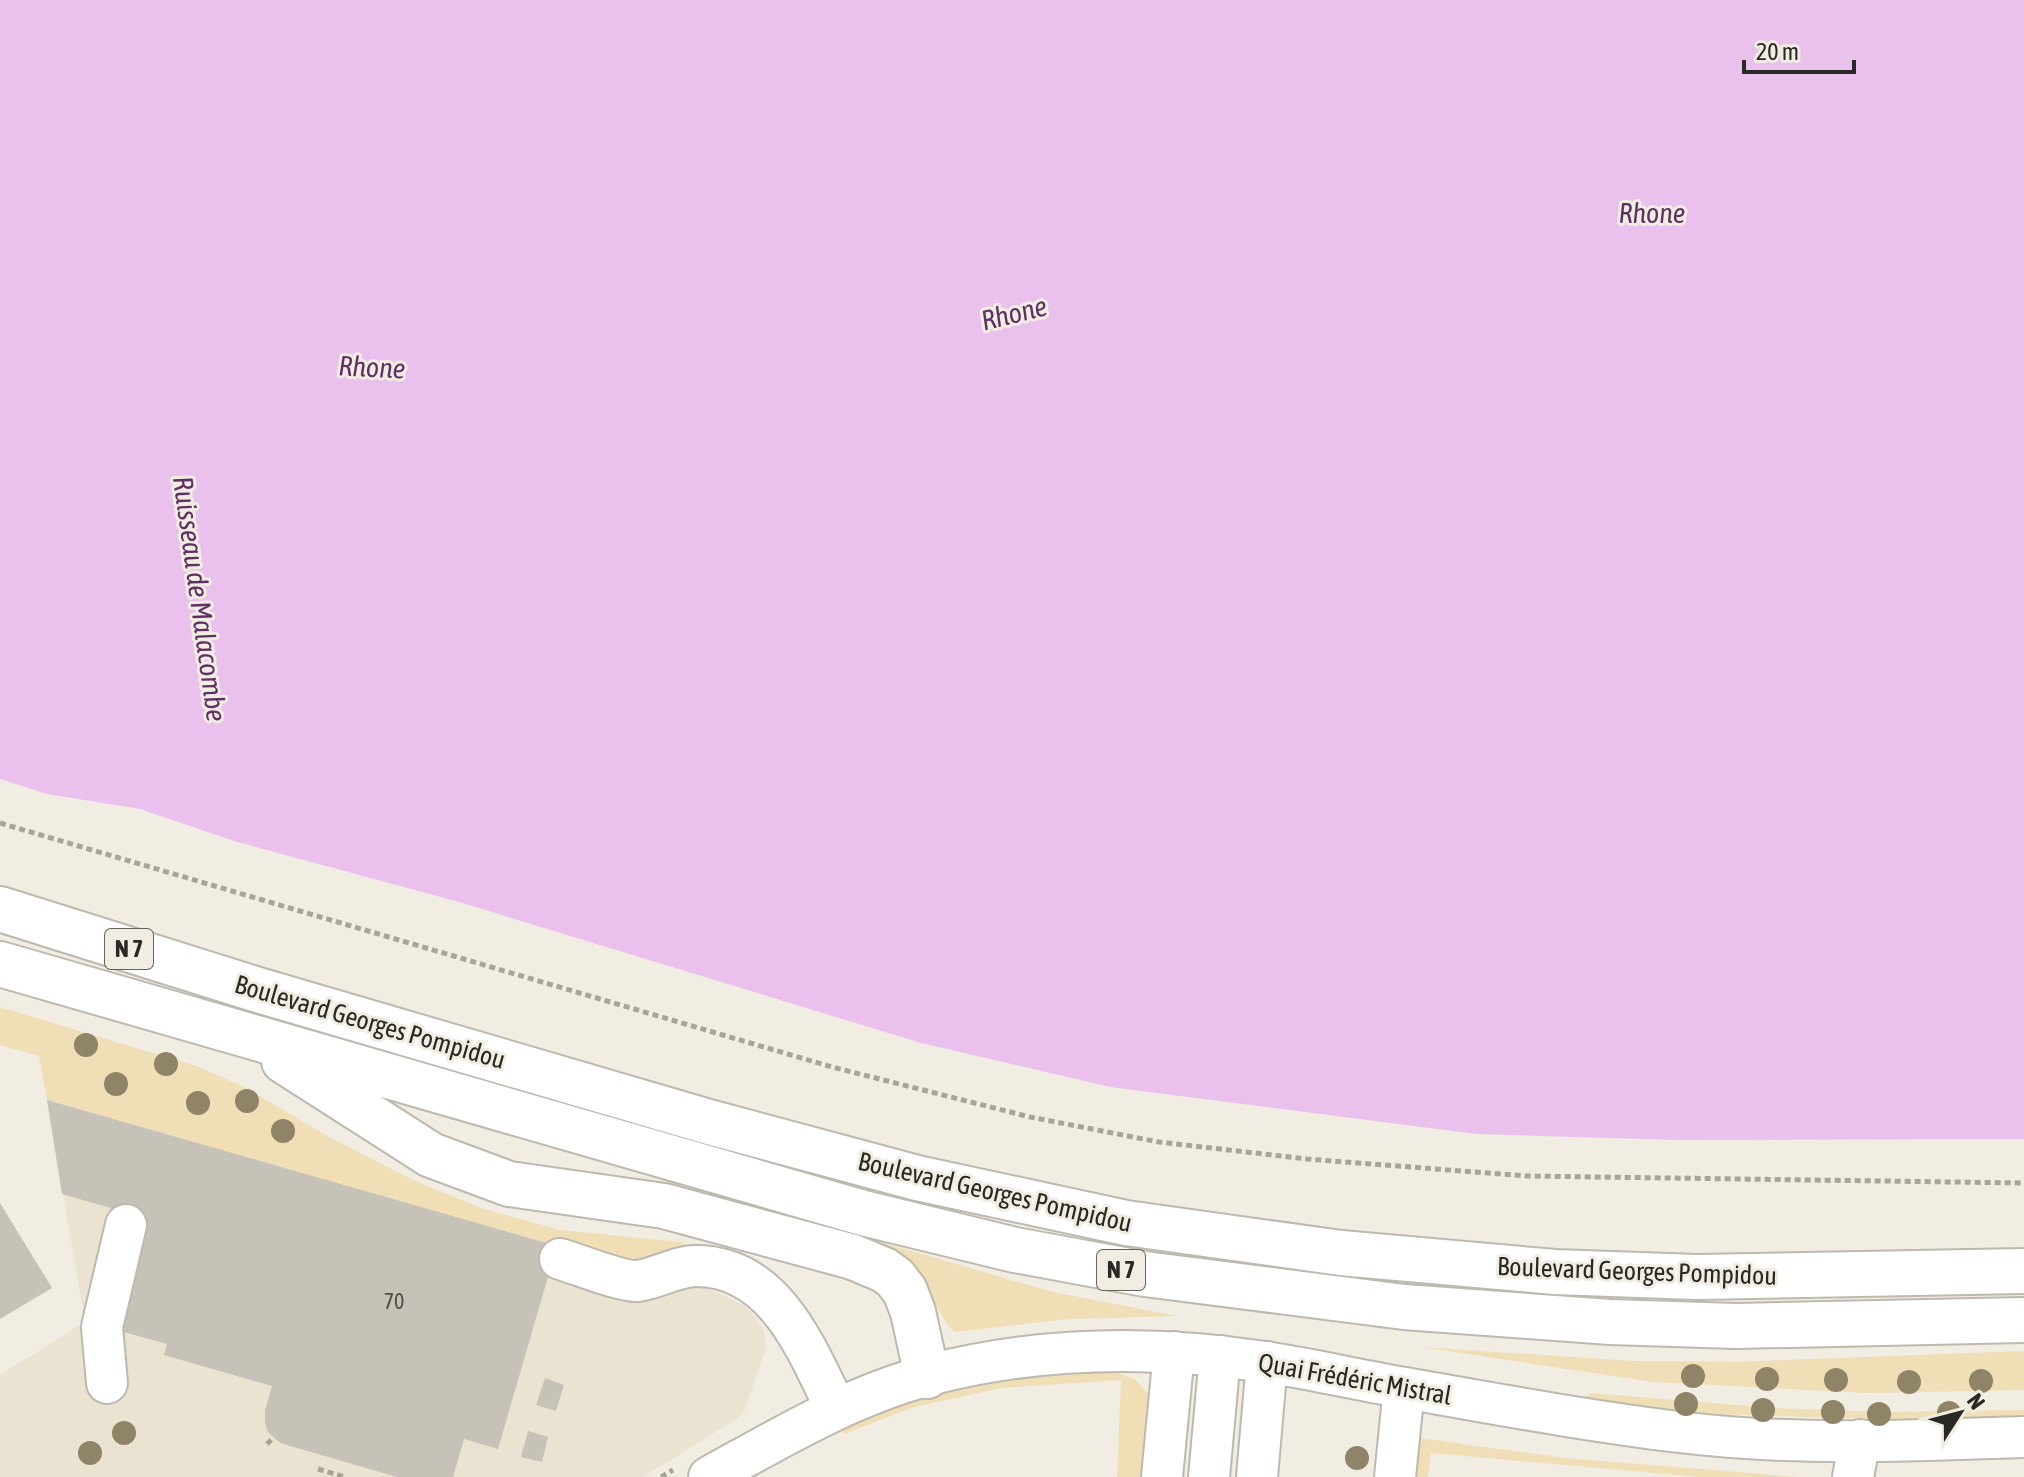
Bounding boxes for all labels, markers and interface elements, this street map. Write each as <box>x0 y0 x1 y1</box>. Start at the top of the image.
scale bar <box>1744 24 1854 74</box>
text: 20 m <box>1756 38 1799 65</box>
water label: Rhone <box>1618 197 1686 229</box>
water label: Rhone <box>978 289 1050 337</box>
water label: Rhone <box>338 349 406 385</box>
water label: Ruisseau de Malacombe <box>167 474 233 724</box>
road number: N 7 <box>105 929 153 969</box>
street label: Boulevard Georges Pompidou <box>231 969 509 1075</box>
street label: Boulevard Georges Pompidou <box>855 1146 1135 1238</box>
road number: N 7 <box>1097 1250 1145 1290</box>
street label: Boulevard Georges Pompidou <box>1497 1251 1777 1291</box>
house number: 70 <box>384 1288 404 1314</box>
street label: Quai Frédéric Mistral <box>1256 1347 1454 1411</box>
north arrow <box>1920 1373 2000 1453</box>
text: N <box>1962 1388 1991 1414</box>

